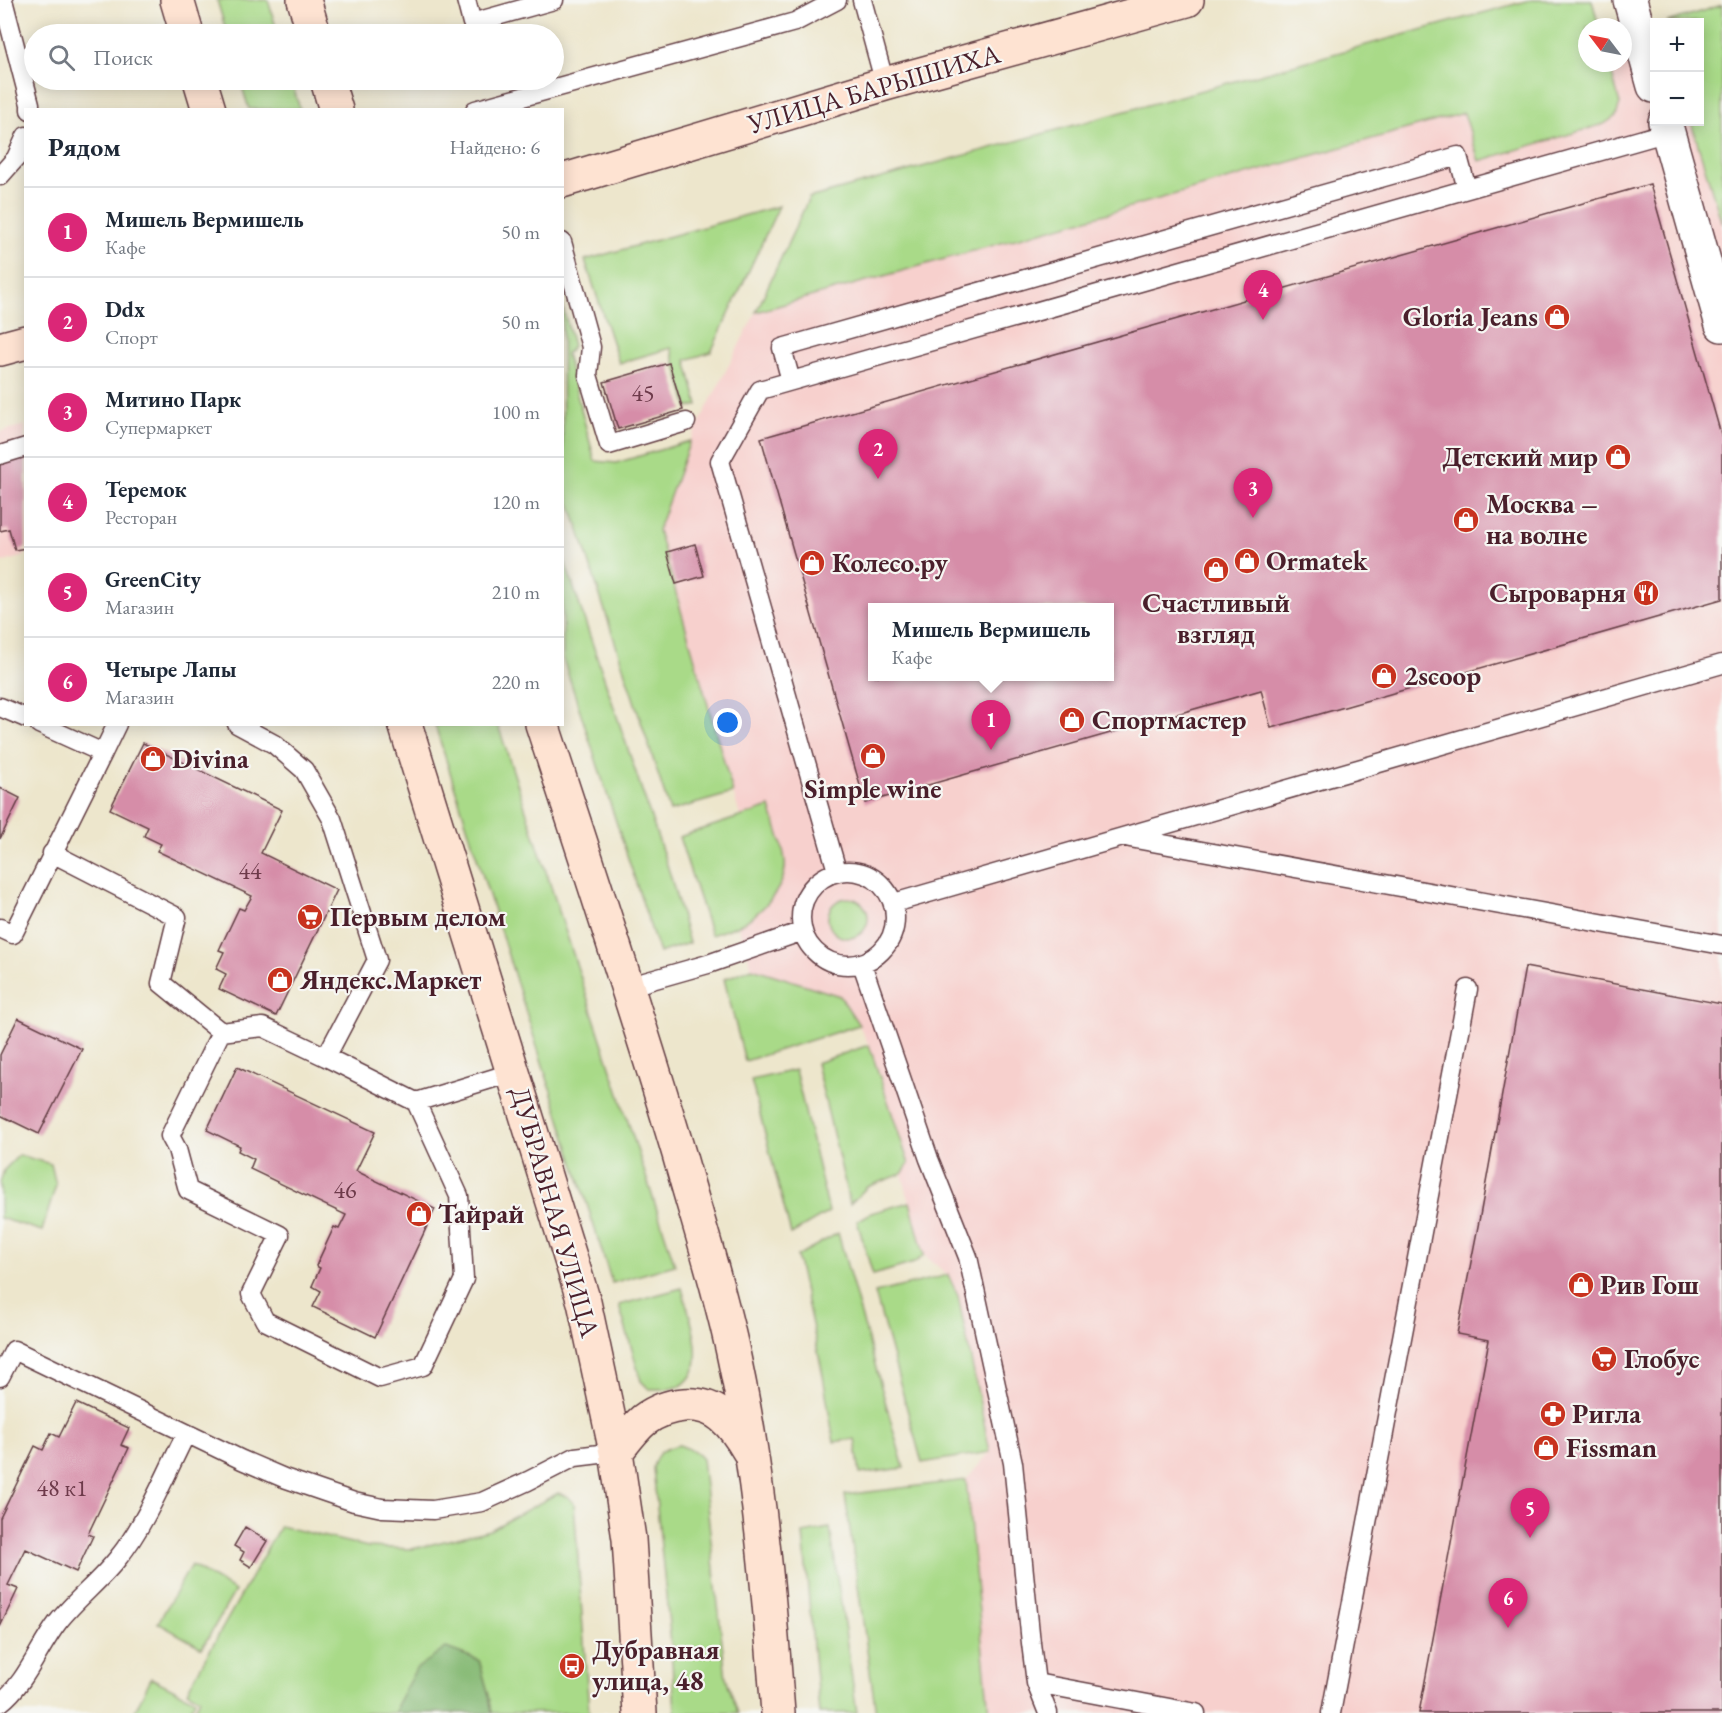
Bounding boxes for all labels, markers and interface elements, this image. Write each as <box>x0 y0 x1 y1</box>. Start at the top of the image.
north arrow <box>1578 18 1632 72</box>
map controls <box>1650 18 1704 126</box>
button: + <box>1650 18 1704 72</box>
search box <box>24 24 564 90</box>
street label: УЛИЦА БАРЫШИХА <box>743 36 1004 142</box>
icon: search <box>45 41 78 74</box>
text: Поиск <box>93 43 153 72</box>
button: − <box>1650 72 1704 126</box>
text: Рядом <box>48 130 121 164</box>
text: Найдено: 6 <box>449 134 540 160</box>
text: Мишель Вермишель <box>105 205 304 234</box>
text: 1 <box>62 219 73 245</box>
text: 50 m <box>501 219 540 245</box>
text: Кафе <box>105 234 146 260</box>
pin: 4 <box>1244 270 1282 320</box>
text: Ddx <box>105 295 145 324</box>
place label: Gloria Jeans <box>1403 299 1538 334</box>
shop icon: Gloria Jeans <box>1542 302 1572 332</box>
text: 2 <box>62 309 73 335</box>
text: 50 m <box>501 309 540 335</box>
text: Спорт <box>105 324 158 350</box>
house number: 45 <box>631 377 655 408</box>
text: Митино Парк <box>105 385 241 414</box>
text: 3 <box>62 399 73 425</box>
text: 100 m <box>492 399 540 425</box>
text: Супермаркет <box>105 414 212 440</box>
pin: 2 <box>858 430 898 479</box>
place label: Детский мир <box>1442 439 1598 474</box>
shop icon: Детский мир <box>1603 442 1633 472</box>
pin: 3 <box>1234 468 1272 518</box>
text: Теремок <box>105 475 187 504</box>
place label: Москва – на волне <box>1486 486 1598 552</box>
text: 4 <box>62 489 73 515</box>
text: 120 m <box>492 489 540 515</box>
text: Ресторан <box>105 504 177 530</box>
shop icon: Москва – на волне <box>1451 505 1481 535</box>
place label: Ormatek <box>1266 543 1369 578</box>
place label: Колесо.ру <box>832 545 949 580</box>
shop icon: Ormatek <box>1232 546 1262 576</box>
shop icon: Колесо.ру <box>797 548 827 578</box>
shop icon: Счастливый взгляд <box>1201 555 1231 585</box>
text: GreenCity <box>105 565 201 594</box>
place label: Сыроварня <box>1489 575 1626 610</box>
restaurant icon: Сыроварня <box>1631 578 1661 608</box>
text: 5 <box>62 579 73 605</box>
text: 210 m <box>492 579 540 605</box>
place label: Счастливый взгляд <box>1142 585 1290 651</box>
text: Магазин <box>105 594 174 620</box>
popup <box>868 603 1114 681</box>
text: Мишель Вермишель <box>892 615 1090 644</box>
text: Кафе <box>892 644 932 670</box>
text: Четыре Лапы <box>105 655 237 684</box>
place label: 2scoop <box>1404 658 1481 693</box>
shop icon: 2scoop <box>1369 661 1399 691</box>
text: 6 <box>62 669 73 695</box>
text: 220 m <box>492 669 540 695</box>
text: Магазин <box>105 684 174 710</box>
pin: 1 <box>972 700 1010 750</box>
place label: Спортмастер <box>1092 702 1247 737</box>
shop icon: Спортмастер <box>1057 705 1087 735</box>
your location <box>713 708 742 737</box>
place label: Divina <box>172 741 249 776</box>
shop icon: Simple wine <box>858 741 888 771</box>
shop icon: Divina <box>138 744 168 774</box>
place label: Simple wine <box>804 771 942 806</box>
house number: 44 <box>238 855 262 886</box>
place label: Первым делом <box>330 899 506 934</box>
supermarket icon: Первым делом <box>295 902 325 932</box>
place label: Яндекс.Маркет <box>299 962 482 997</box>
shop icon: Яндекс.Маркет <box>265 965 295 995</box>
street label: ДУБРАВНАЯ УЛИЦА <box>503 1083 608 1341</box>
house number: 46 <box>333 1174 357 1205</box>
place label: Тайрай <box>438 1196 524 1231</box>
shop icon: Тайрай <box>404 1199 434 1229</box>
place label: Рив Гош <box>1600 1267 1699 1302</box>
shop icon: Рив Гош <box>1566 1270 1596 1300</box>
place label: Глобус <box>1624 1341 1700 1376</box>
supermarket icon: Глобус <box>1589 1344 1619 1374</box>
place label: Ригла <box>1572 1396 1641 1431</box>
pharmacy icon: Ригла <box>1538 1399 1568 1429</box>
place label: Fissman <box>1566 1430 1657 1465</box>
shop icon: Fissman <box>1531 1433 1561 1463</box>
house number: 48 к1 <box>37 1472 87 1503</box>
pin: 5 <box>1510 1488 1550 1538</box>
pin: 6 <box>1488 1578 1528 1628</box>
place label: Дубравная улица, 48 <box>592 1632 719 1698</box>
bus stop icon: Дубравная улица, 48 <box>557 1651 587 1681</box>

